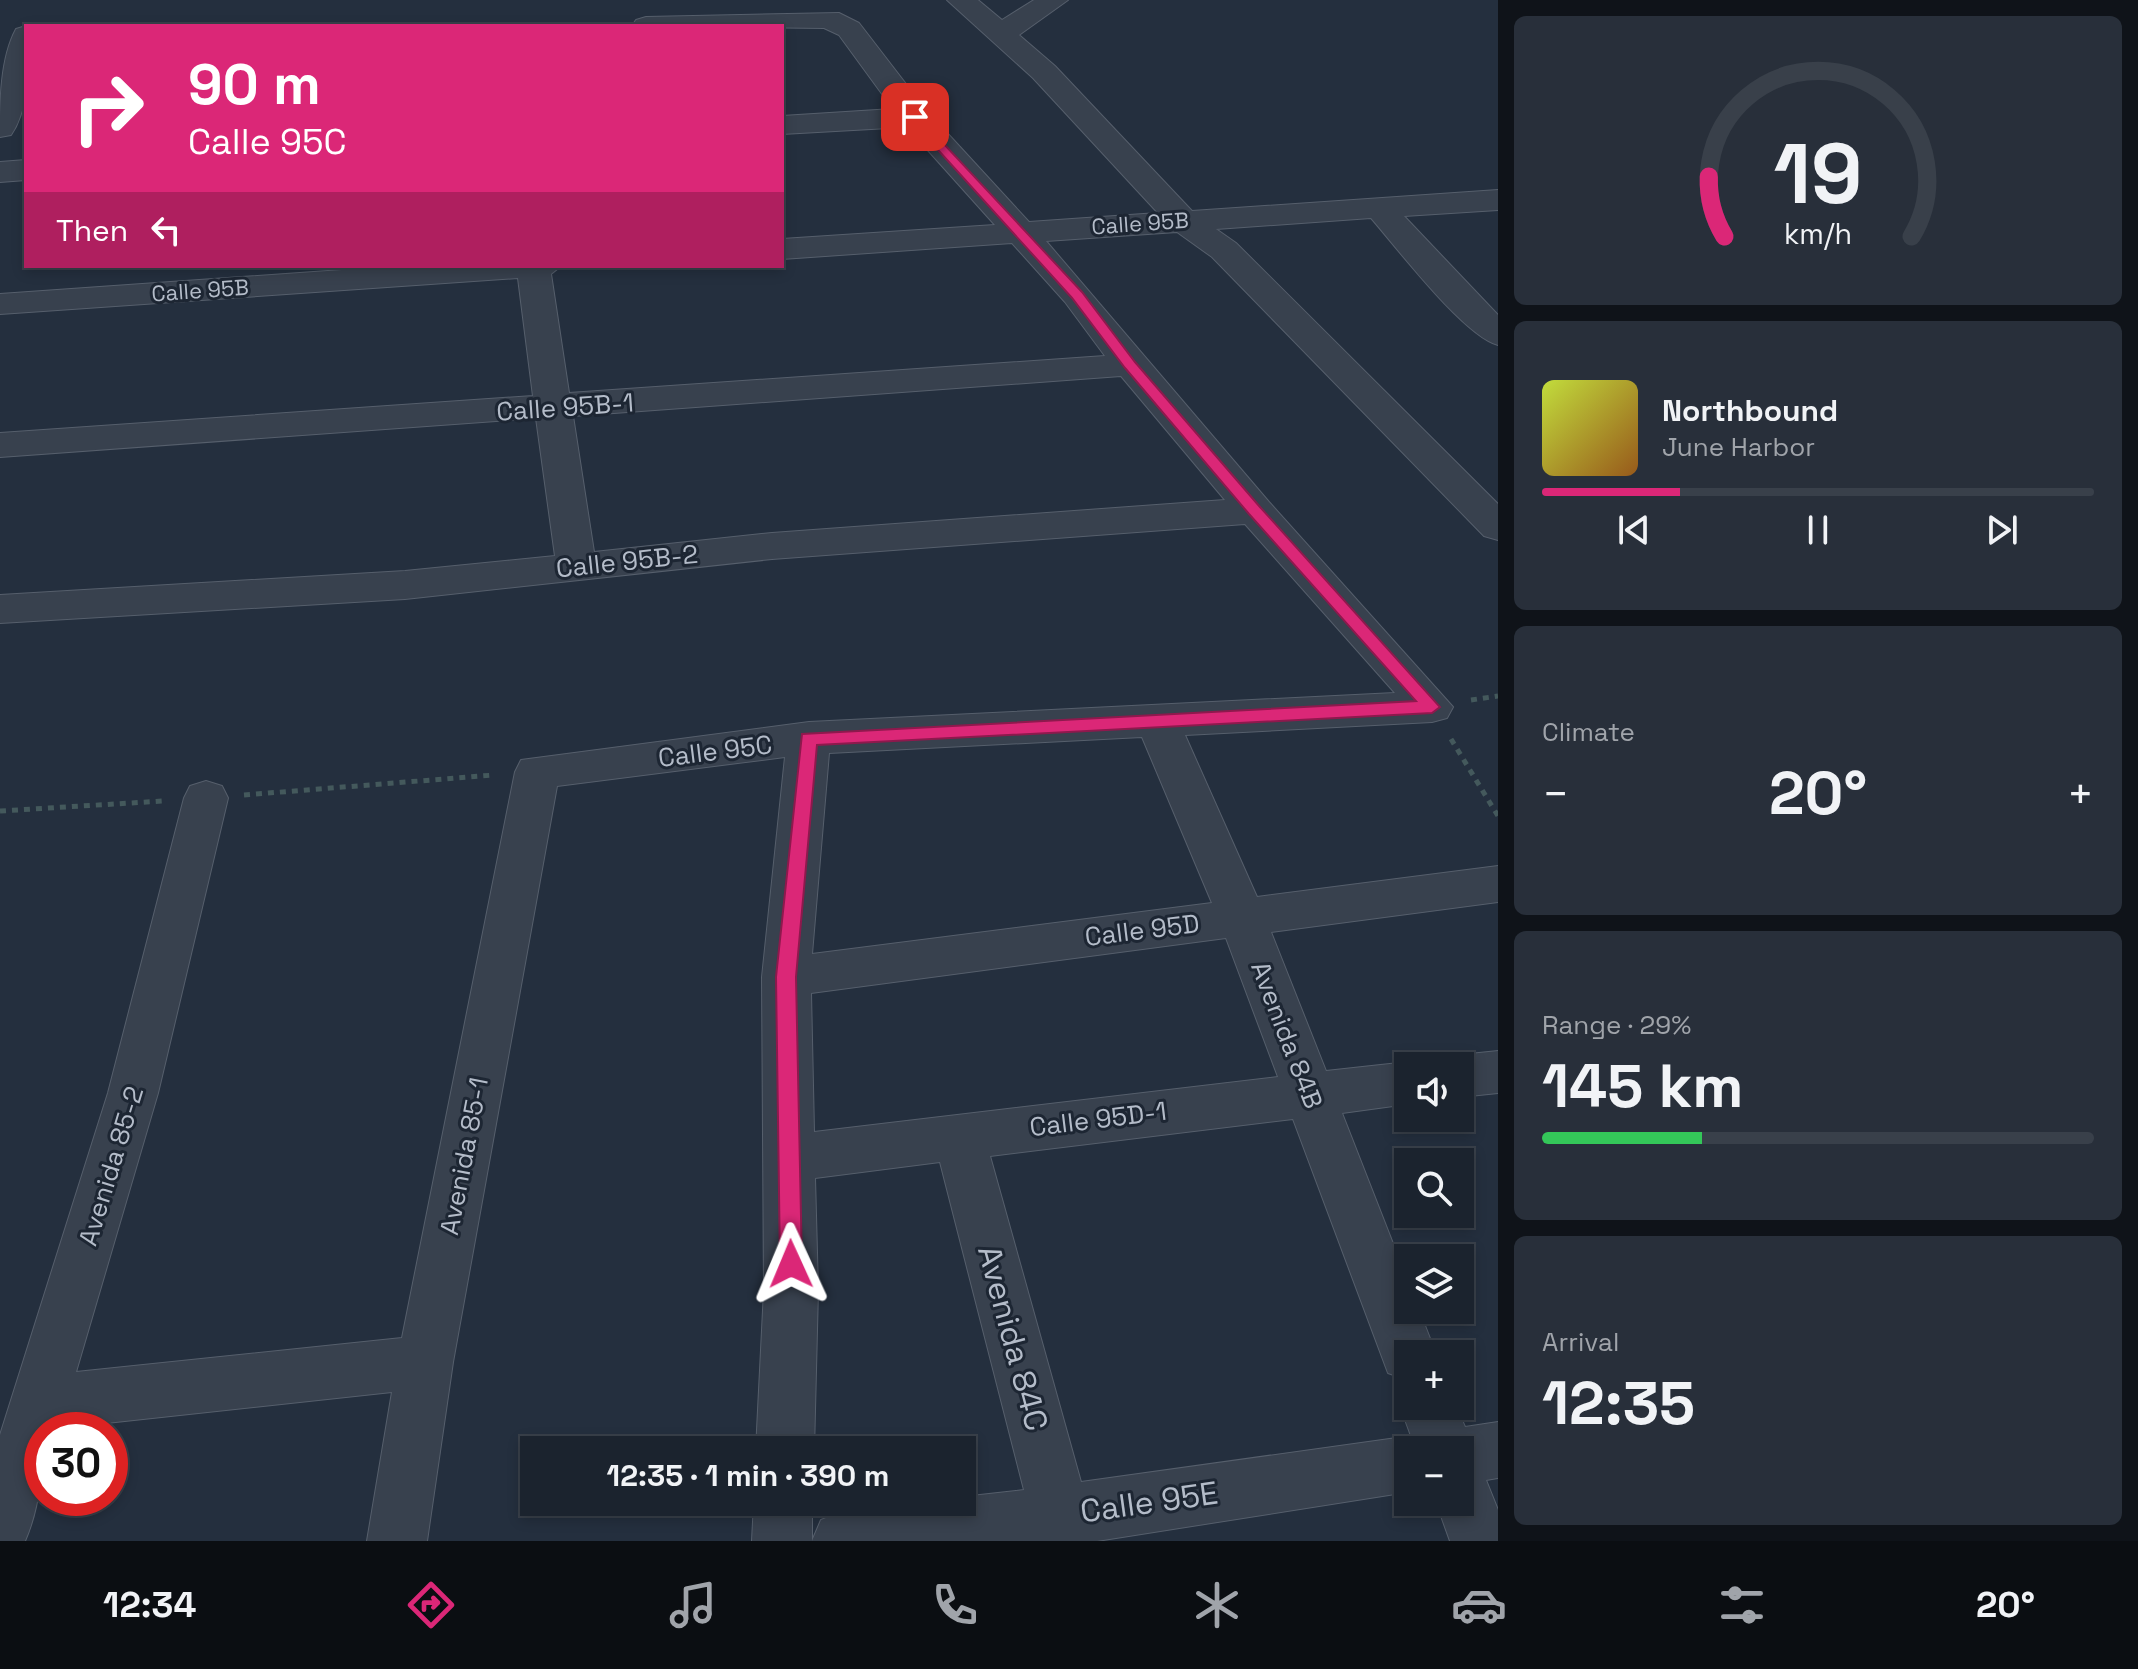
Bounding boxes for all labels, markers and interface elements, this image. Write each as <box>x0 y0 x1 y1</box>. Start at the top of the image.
text: 90 m <box>188 49 321 120</box>
icon: right <box>56 56 160 160</box>
pin <box>881 83 949 151</box>
icon: arrive <box>893 95 937 139</box>
text: Calle 95C <box>188 119 347 165</box>
text: 19 <box>1773 120 1863 226</box>
street label: Calle 95B <box>1090 206 1190 240</box>
icon: left <box>144 208 188 252</box>
text: Then <box>56 211 128 250</box>
text: km/h <box>1784 216 1852 252</box>
street label: Calle 95B <box>150 273 250 307</box>
street label: Calle 95B-1 <box>495 385 635 429</box>
text: Northbound <box>1662 391 1838 430</box>
text: June Harbor <box>1662 430 1815 464</box>
icon: previous <box>1612 508 1656 552</box>
icon: pause <box>1796 508 1840 552</box>
icon: next <box>1980 508 2024 552</box>
street label: Calle 95B-2 <box>554 537 700 585</box>
text: Climate <box>1542 715 1635 749</box>
street label: Calle 95C <box>656 727 774 775</box>
text: 20° <box>1769 755 1867 832</box>
text: − <box>1542 766 1569 822</box>
text: + <box>2067 766 2094 822</box>
street label: Calle 95D <box>1083 906 1201 954</box>
street label: Avenida 84B <box>1243 956 1331 1114</box>
text: Range · 29% <box>1542 1008 1691 1042</box>
text: 145 km <box>1542 1048 1744 1125</box>
map controls <box>1394 1052 1474 1516</box>
button: sound <box>1394 1052 1474 1132</box>
street label: Avenida 85-1 <box>432 1074 496 1238</box>
street label: Avenida 85-2 <box>71 1082 151 1250</box>
street label: Calle 95D-1 <box>1027 1094 1169 1144</box>
button: search <box>1394 1148 1474 1228</box>
position arrow <box>749 1222 833 1306</box>
street label: Avenida 84C <box>969 1241 1057 1435</box>
button: layers <box>1394 1244 1474 1324</box>
text: Arrival <box>1542 1325 1619 1359</box>
button: + <box>1394 1340 1474 1420</box>
text: 12:35 <box>1542 1365 1695 1442</box>
speed limit sign: 30 <box>24 1412 128 1516</box>
button: − <box>1394 1436 1474 1516</box>
text: 12:35 · 1 min · 390 m <box>607 1456 889 1495</box>
street label: Calle 95E <box>1078 1473 1220 1531</box>
icon: directions <box>403 1577 459 1633</box>
icon: music <box>665 1577 721 1633</box>
icon: phone <box>927 1577 983 1633</box>
icon: climate <box>1189 1577 1245 1633</box>
icon: car <box>1451 1577 1507 1633</box>
icon: filters <box>1714 1577 1770 1633</box>
text: 12:34 <box>103 1582 196 1628</box>
text: 20° <box>1976 1582 2035 1628</box>

